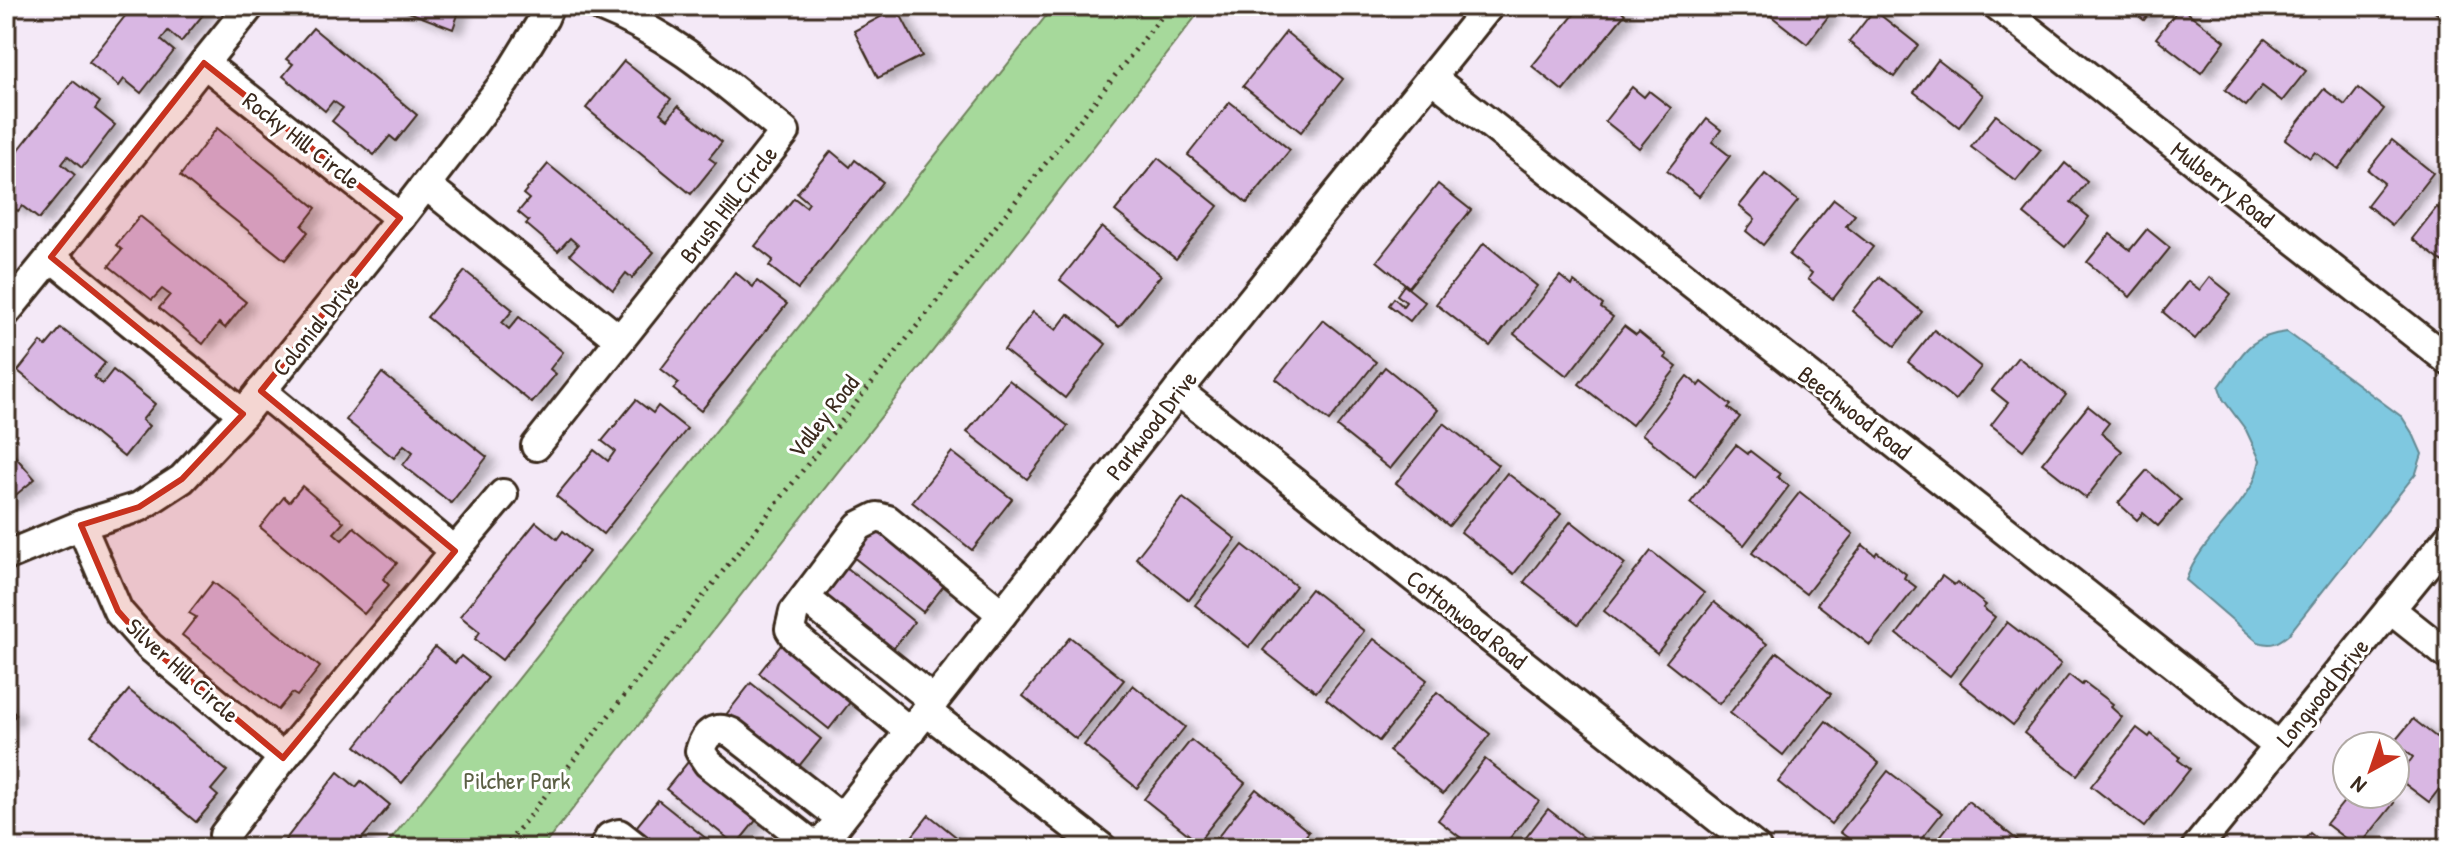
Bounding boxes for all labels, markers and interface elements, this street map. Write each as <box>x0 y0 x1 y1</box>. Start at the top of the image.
street label: Rocky Hill Circle <box>237 84 368 196</box>
street label: Mulberry Road <box>2165 133 2281 235</box>
street label: Brush Hill Circle <box>672 138 784 270</box>
street label: Colonial Drive <box>264 267 366 382</box>
street label: Beechwood Road <box>1792 358 1918 466</box>
street label: Parkwood Drive <box>1098 363 1204 486</box>
street label: Valley Road <box>780 368 866 464</box>
street label: Cottonwood Road <box>1400 562 1534 676</box>
street label: Silver Hill Circle <box>119 611 247 730</box>
street label: Longwood Drive <box>2268 631 2376 753</box>
north arrow <box>2331 730 2411 810</box>
park label: Pilcher Park <box>463 764 571 796</box>
text: N <box>2344 770 2372 801</box>

